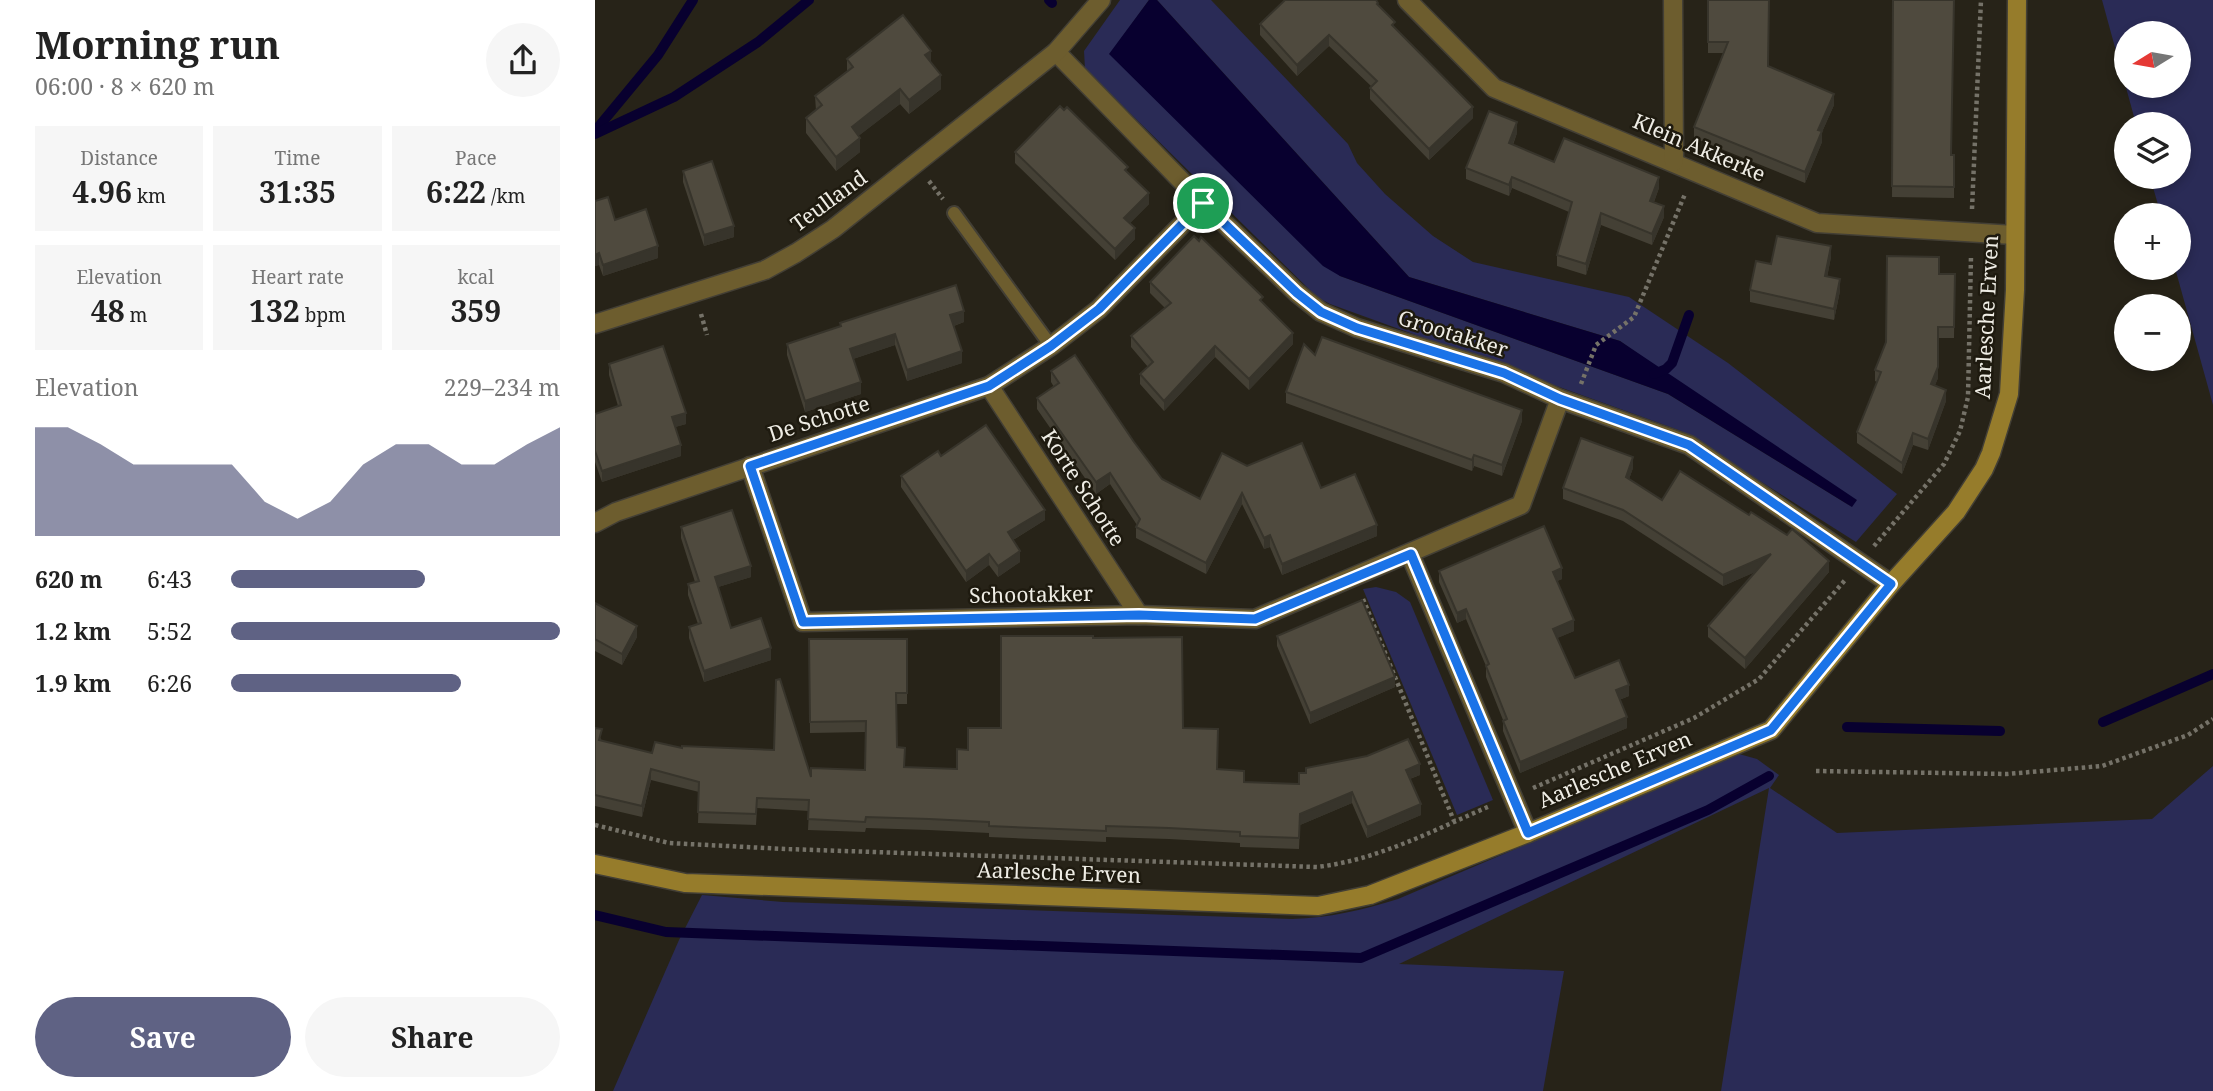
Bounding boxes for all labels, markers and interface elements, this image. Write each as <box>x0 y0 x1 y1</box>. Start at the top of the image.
text: Morning run <box>35 18 280 70</box>
north arrow <box>2114 21 2191 98</box>
map controls <box>2114 21 2191 371</box>
button: share <box>486 23 560 97</box>
text: 06:00 · 8 × 620 m <box>35 70 215 102</box>
street label: Klein Akkerke <box>1629 107 1770 188</box>
button: layers <box>2114 112 2191 189</box>
text: Distance <box>80 145 158 171</box>
text: Time <box>275 145 320 171</box>
text: Pace <box>455 145 497 171</box>
street label: Teulland <box>785 163 872 237</box>
text: 4.96 <box>72 171 132 212</box>
text: 31:35 <box>259 171 336 212</box>
text: 6:22 <box>426 171 486 212</box>
pin <box>1173 173 1233 233</box>
text: km <box>132 183 166 209</box>
text: /km <box>486 183 526 209</box>
icon: arrive <box>1184 184 1222 222</box>
button: + <box>2114 203 2191 280</box>
street label: Aarlesche Erven <box>1968 234 2004 400</box>
text: Elevation <box>76 264 162 290</box>
text: Heart rate <box>251 264 344 290</box>
text: kcal <box>457 264 494 290</box>
text: 48 <box>91 290 125 331</box>
text: 132 <box>249 290 300 331</box>
text: 359 <box>450 290 501 331</box>
button: − <box>2114 294 2191 371</box>
text: m <box>125 302 148 328</box>
text: bpm <box>300 302 346 328</box>
street label: Grootakker <box>1395 303 1512 363</box>
text: Elevation <box>35 371 139 403</box>
text: 229–234 m <box>444 371 560 403</box>
street label: De Schotte <box>764 388 873 448</box>
street label: Korte Schotte <box>1036 424 1132 551</box>
text: 620 m <box>35 563 103 595</box>
text: 6:43 <box>147 563 192 595</box>
street label: Schootakker <box>969 579 1093 609</box>
text: 1.2 km <box>35 615 111 647</box>
text: 5:52 <box>147 615 192 647</box>
text: 1.9 km <box>35 667 111 699</box>
text: 6:26 <box>147 667 192 699</box>
street label: Aarlesche Erven <box>1534 724 1696 814</box>
street label: Aarlesche Erven <box>977 855 1141 889</box>
button: Save <box>35 997 291 1077</box>
button: Share <box>305 997 560 1077</box>

